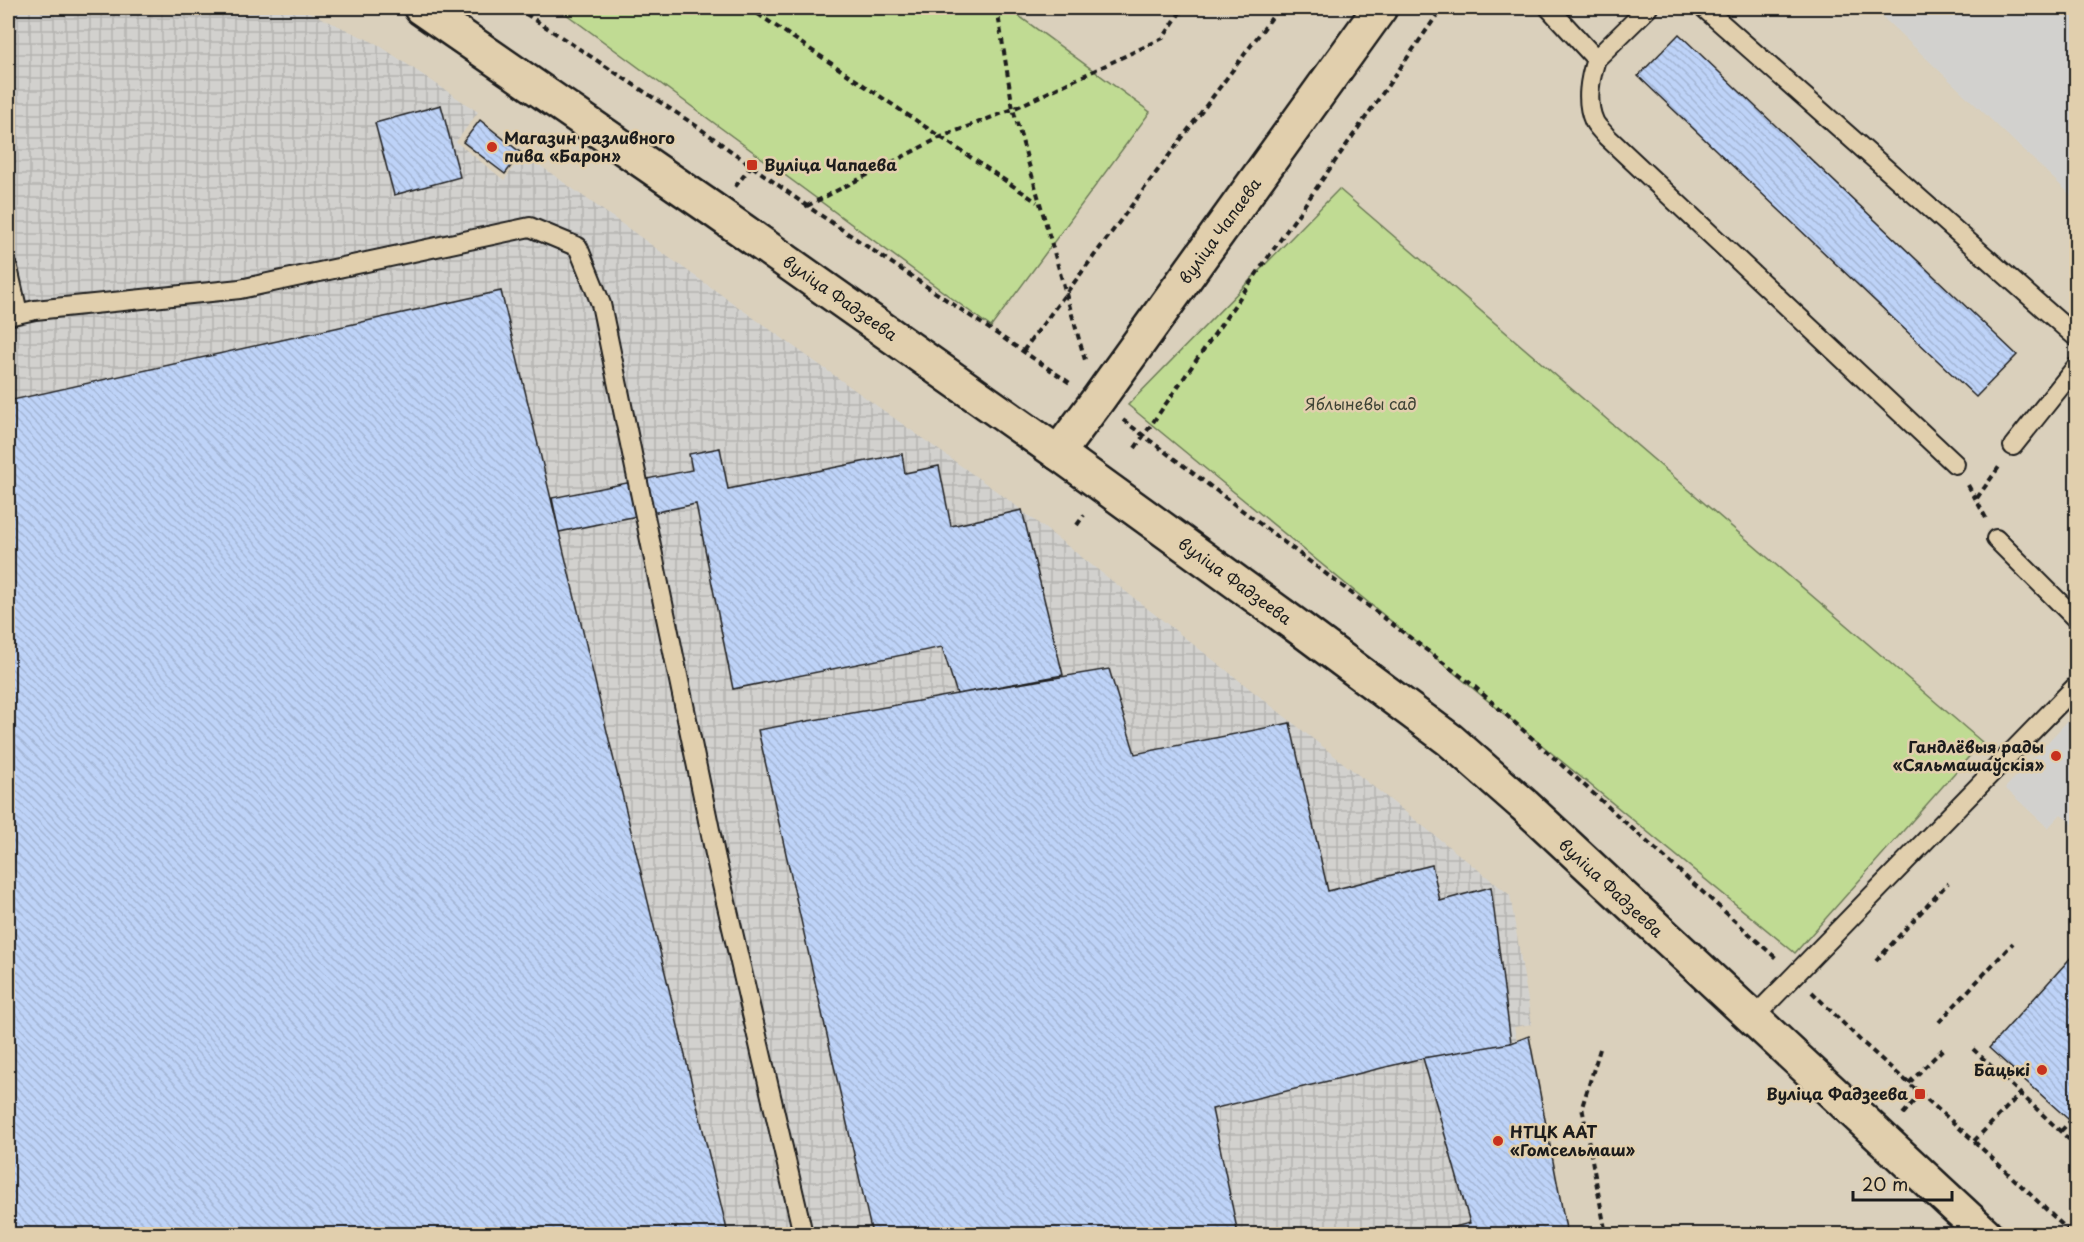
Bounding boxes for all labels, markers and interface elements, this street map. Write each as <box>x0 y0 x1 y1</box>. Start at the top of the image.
place label: Магазин разливного пива «Барон» <box>504 125 675 167</box>
marker: Магазин разливного пива «Барон» <box>485 140 499 154</box>
place label: Вуліца Чапаева <box>764 152 897 176</box>
marker: Вуліца Чапаева <box>745 158 759 172</box>
street label: вуліца Чапаева <box>1172 172 1266 288</box>
street label: вуліца Фадзеева <box>778 249 903 346</box>
park label: Яблыневы сад <box>1305 391 1417 415</box>
street label: вуліца Фадзеева <box>1174 531 1297 630</box>
place label: Гандлёвыя рады «Сяльмашаўскія» <box>1893 734 2044 776</box>
marker: Гандлёвыя рады «Сяльмашаўскія» <box>2049 749 2063 763</box>
street label: вуліца Фадзеева <box>1554 832 1669 942</box>
place label: Бацькі <box>1974 1057 2030 1081</box>
marker: Бацькі <box>2035 1063 2049 1077</box>
place label: Вуліца Фадзеева <box>1766 1081 1908 1105</box>
marker: Вуліца Фадзеева <box>1913 1087 1927 1101</box>
place label: НТЦК ААТ «Гомсельмаш» <box>1510 1119 1636 1161</box>
marker: НТЦК ААТ «Гомсельмаш» <box>1491 1134 1505 1148</box>
scale bar <box>1853 1164 1952 1202</box>
text: 20 m <box>1862 1170 1908 1197</box>

